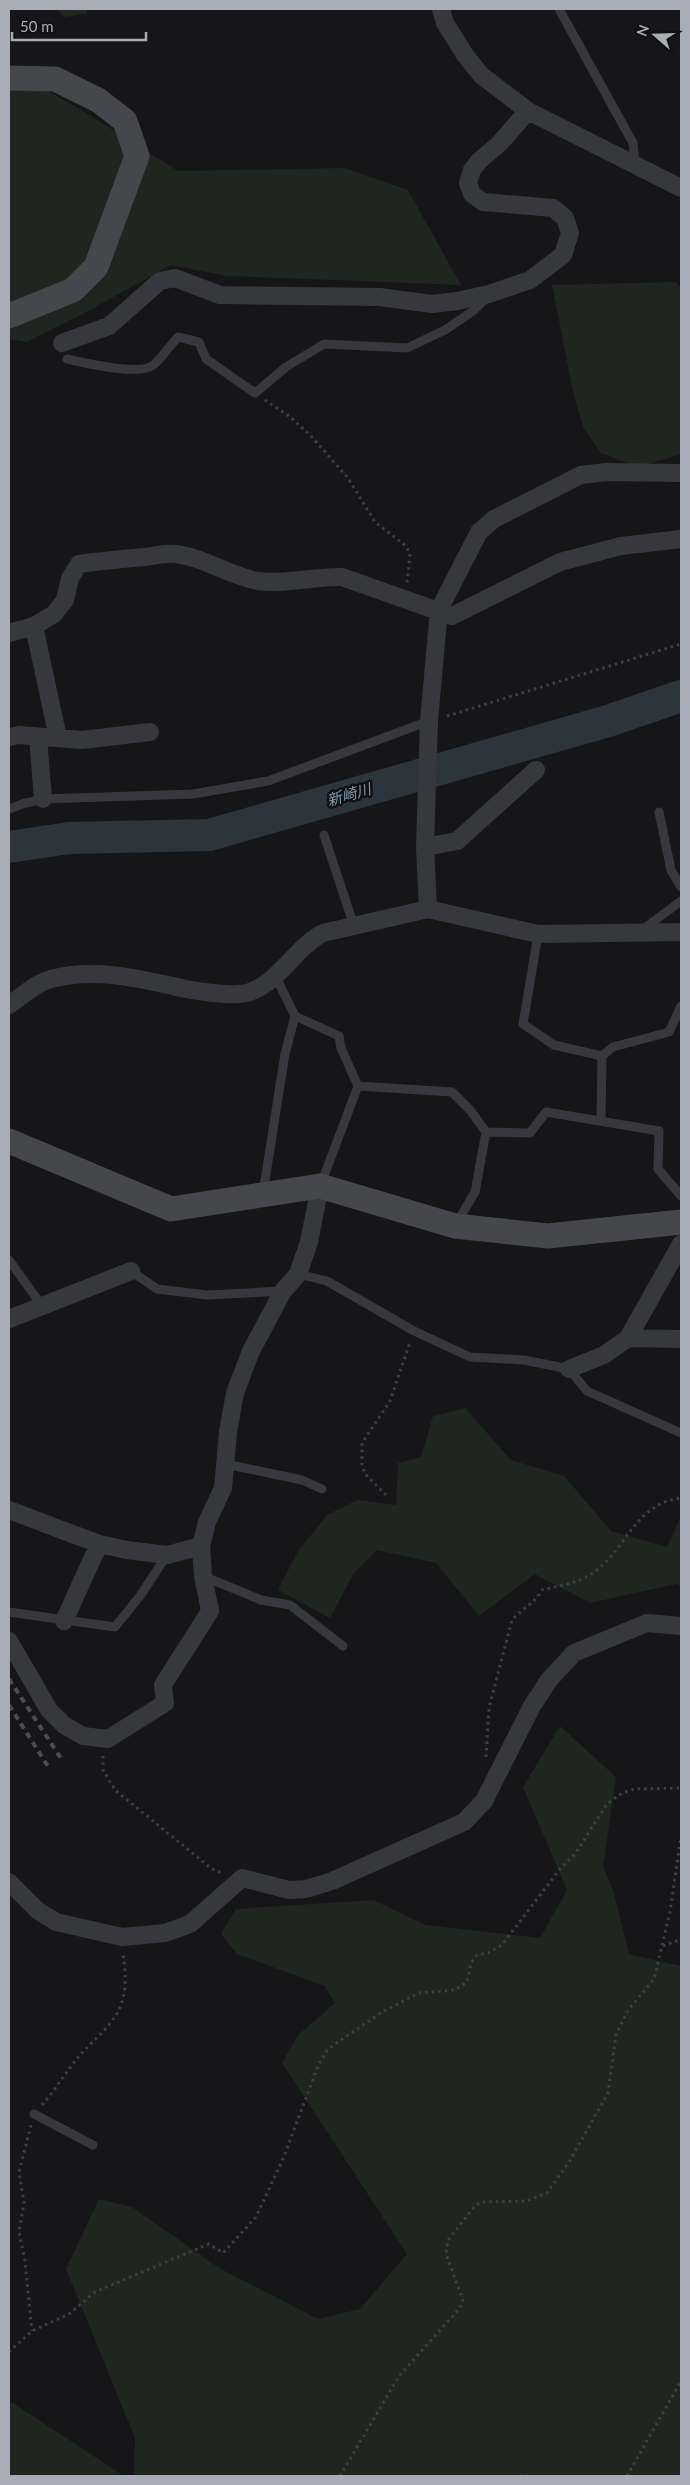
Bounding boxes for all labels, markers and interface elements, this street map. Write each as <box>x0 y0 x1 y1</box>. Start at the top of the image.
scale bar <box>12 10 146 42</box>
north arrow <box>630 10 680 60</box>
text: 50 m <box>20 17 54 35</box>
text: N <box>632 22 652 38</box>
water label: 新崎川 <box>325 779 375 809</box>

